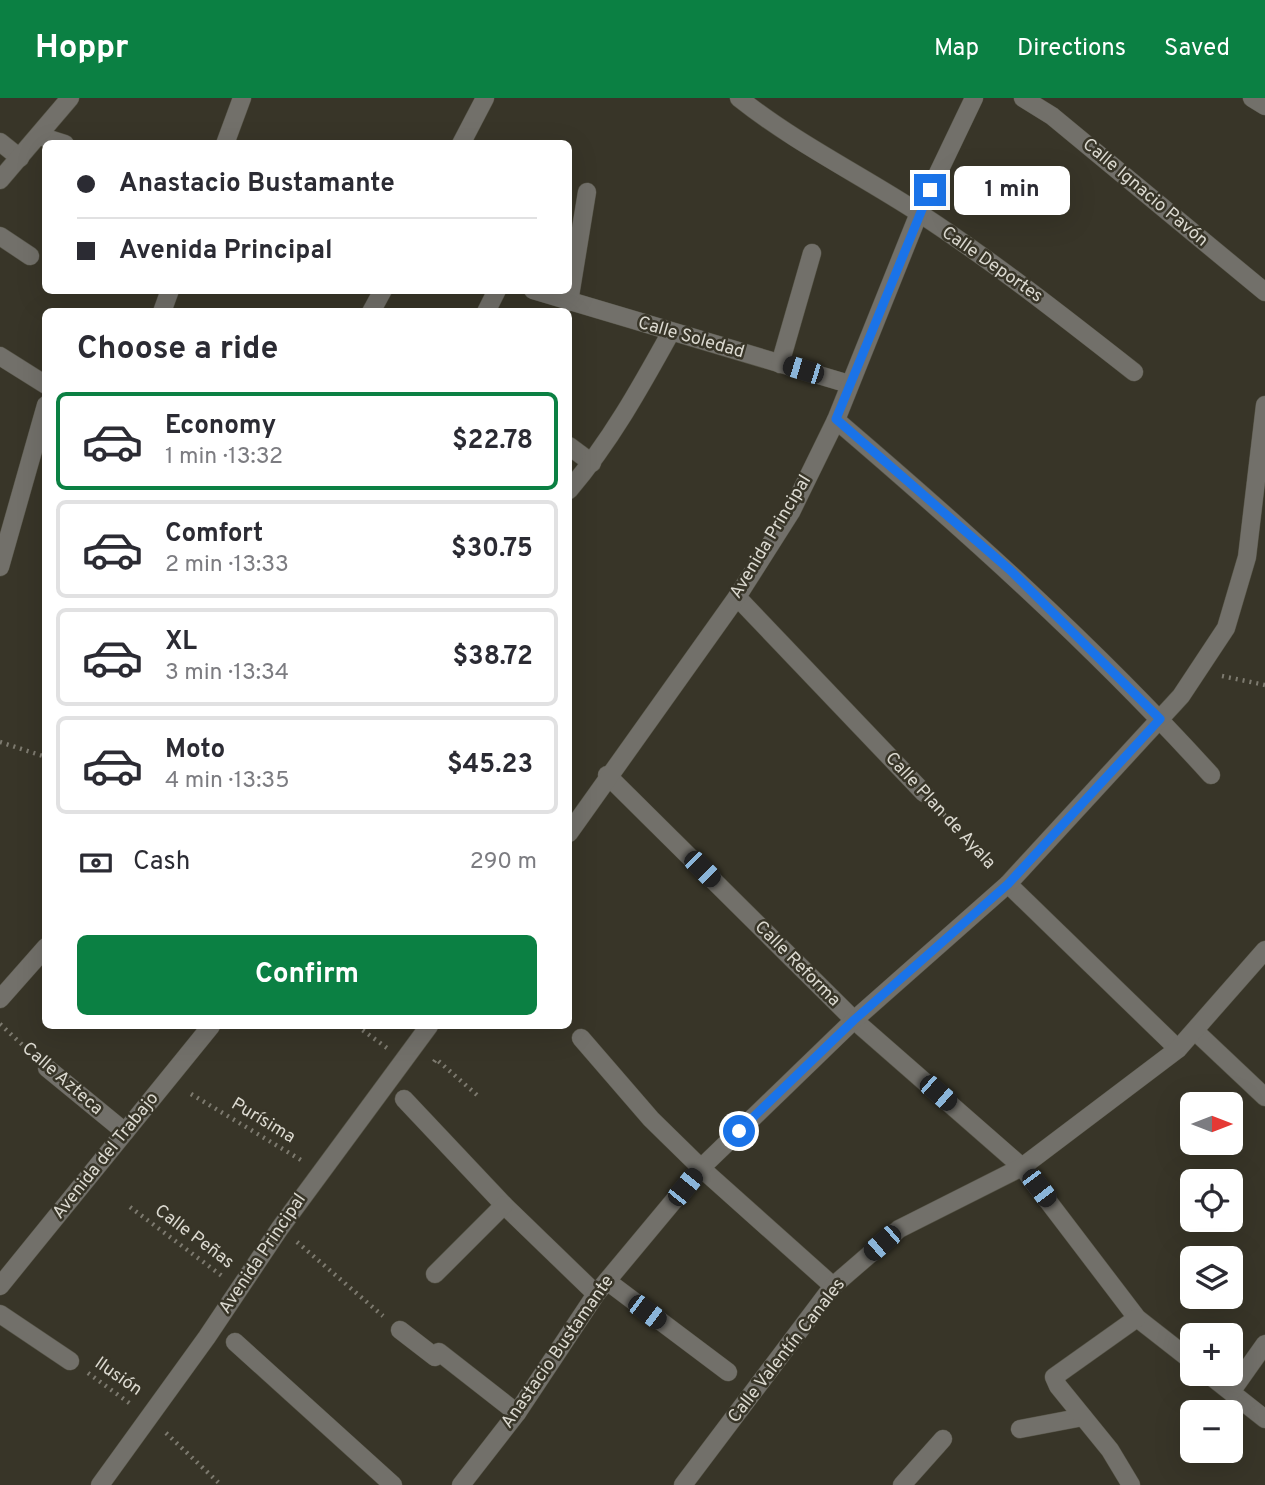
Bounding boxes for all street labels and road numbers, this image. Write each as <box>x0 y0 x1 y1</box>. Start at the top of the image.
street label: Calle Ignacio Pavón <box>1077 134 1213 252</box>
street label: Calle Deportes <box>937 222 1047 308</box>
street label: Calle Soledad <box>635 312 747 364</box>
street label: Avenida Principal <box>725 471 817 603</box>
street label: Calle Plan de Ayala <box>880 748 1000 874</box>
street label: Calle Reforma <box>749 916 845 1012</box>
street label: Calle Azteca <box>17 1038 107 1120</box>
street label: Avenida del Trabajo <box>48 1088 164 1224</box>
street label: Purísima <box>227 1093 299 1149</box>
street label: Avenida Principal <box>214 1189 312 1319</box>
street label: Calle Peñas <box>150 1200 238 1274</box>
street label: Anastacio Bustamante <box>496 1271 620 1433</box>
street label: Calle Valentín Canales <box>723 1274 851 1428</box>
street label: Ilusión <box>90 1352 146 1402</box>

